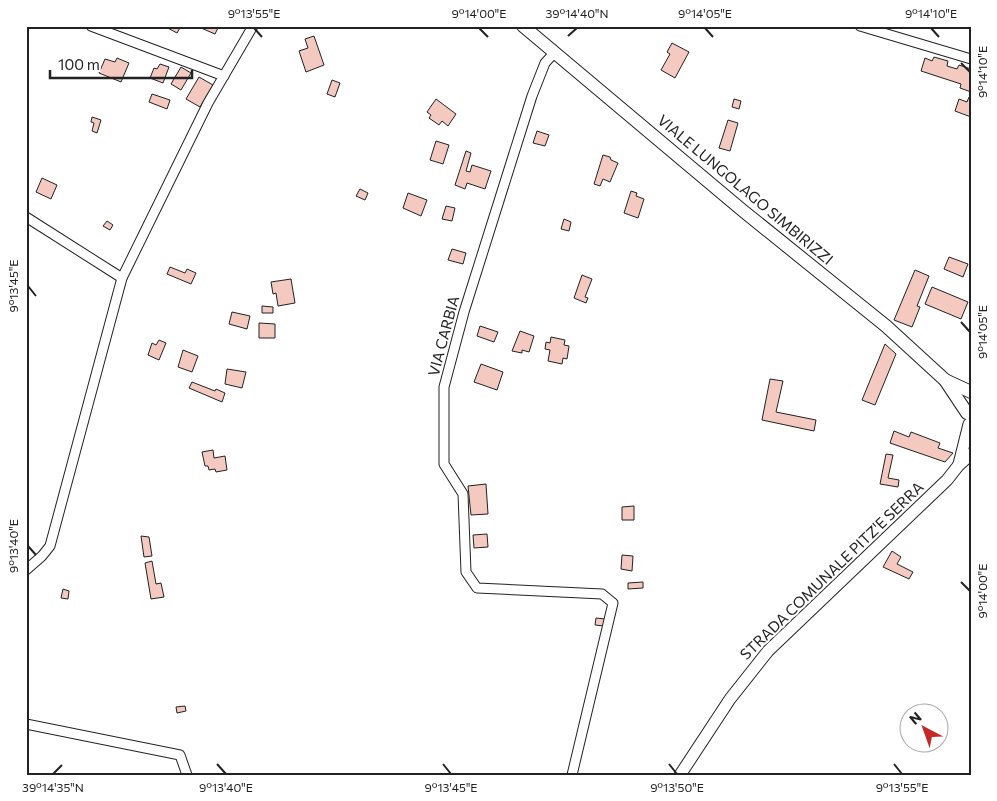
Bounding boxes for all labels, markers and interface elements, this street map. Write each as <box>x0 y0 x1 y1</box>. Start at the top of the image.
text: 9°13'55"E <box>228 6 280 20</box>
text: 9°14'00"E <box>452 6 506 20</box>
text: 39°14'40"N <box>545 6 609 20</box>
text: 9°14'05"E <box>678 6 732 20</box>
text: 9°14'10"E <box>905 6 957 20</box>
text: 9°14'10"E <box>975 46 989 98</box>
scale bar <box>50 48 192 80</box>
text: 100 m <box>58 55 100 73</box>
street label: VIALE LUNGOLAGO SIMBIRIZZI <box>654 110 837 268</box>
text: 9°13'45"E <box>6 260 20 312</box>
street label: VIA CARBIA <box>424 294 462 378</box>
text: 9°14'05"E <box>975 305 989 359</box>
street label: STRADA COMUNALE PITZ'E SERRA <box>736 478 927 663</box>
text: 9°13'40"E <box>6 519 20 573</box>
text: 9°14'00"E <box>975 564 989 618</box>
north arrow <box>900 704 950 754</box>
text: N <box>906 708 925 728</box>
text: 39°14'35"N <box>22 780 84 794</box>
text: 9°13'40"E <box>199 780 253 794</box>
text: 9°13'45"E <box>425 780 477 794</box>
text: 9°13'50"E <box>650 780 704 794</box>
text: 9°13'55"E <box>876 780 928 794</box>

